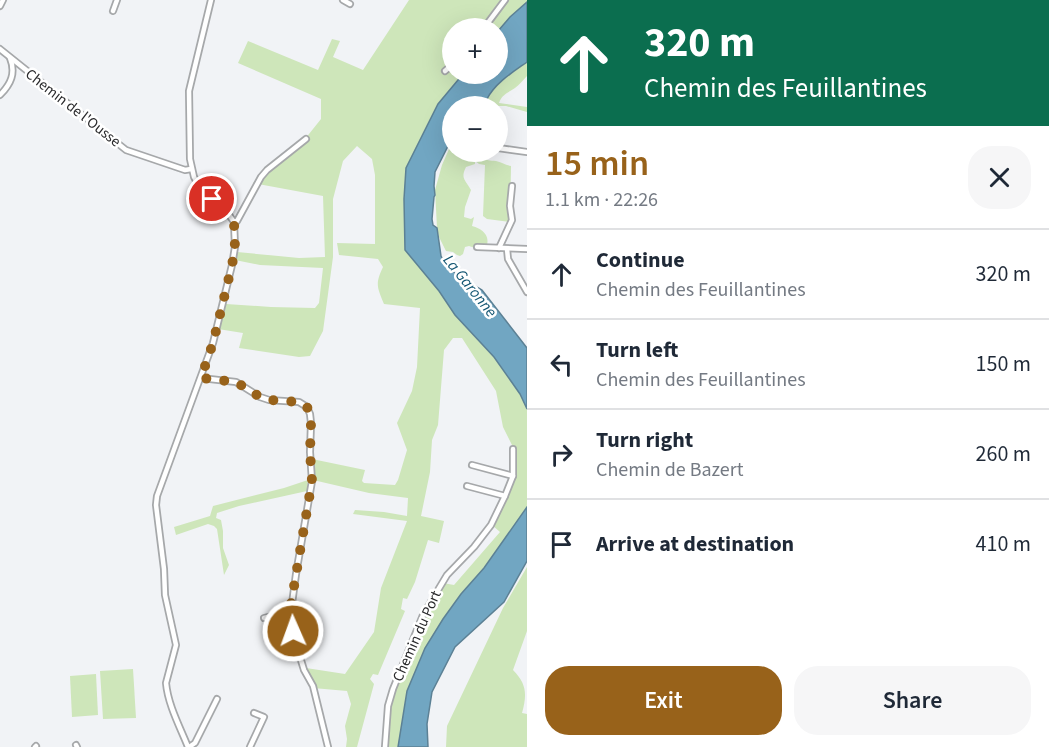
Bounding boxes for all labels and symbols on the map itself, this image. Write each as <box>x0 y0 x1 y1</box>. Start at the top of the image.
street label: Chemin de l'Ousse <box>21 64 125 152</box>
pin <box>186 173 237 224</box>
water label: La Garonne <box>438 250 502 322</box>
street label: Chemin du Port <box>388 587 446 685</box>
position arrow <box>261 599 325 663</box>

